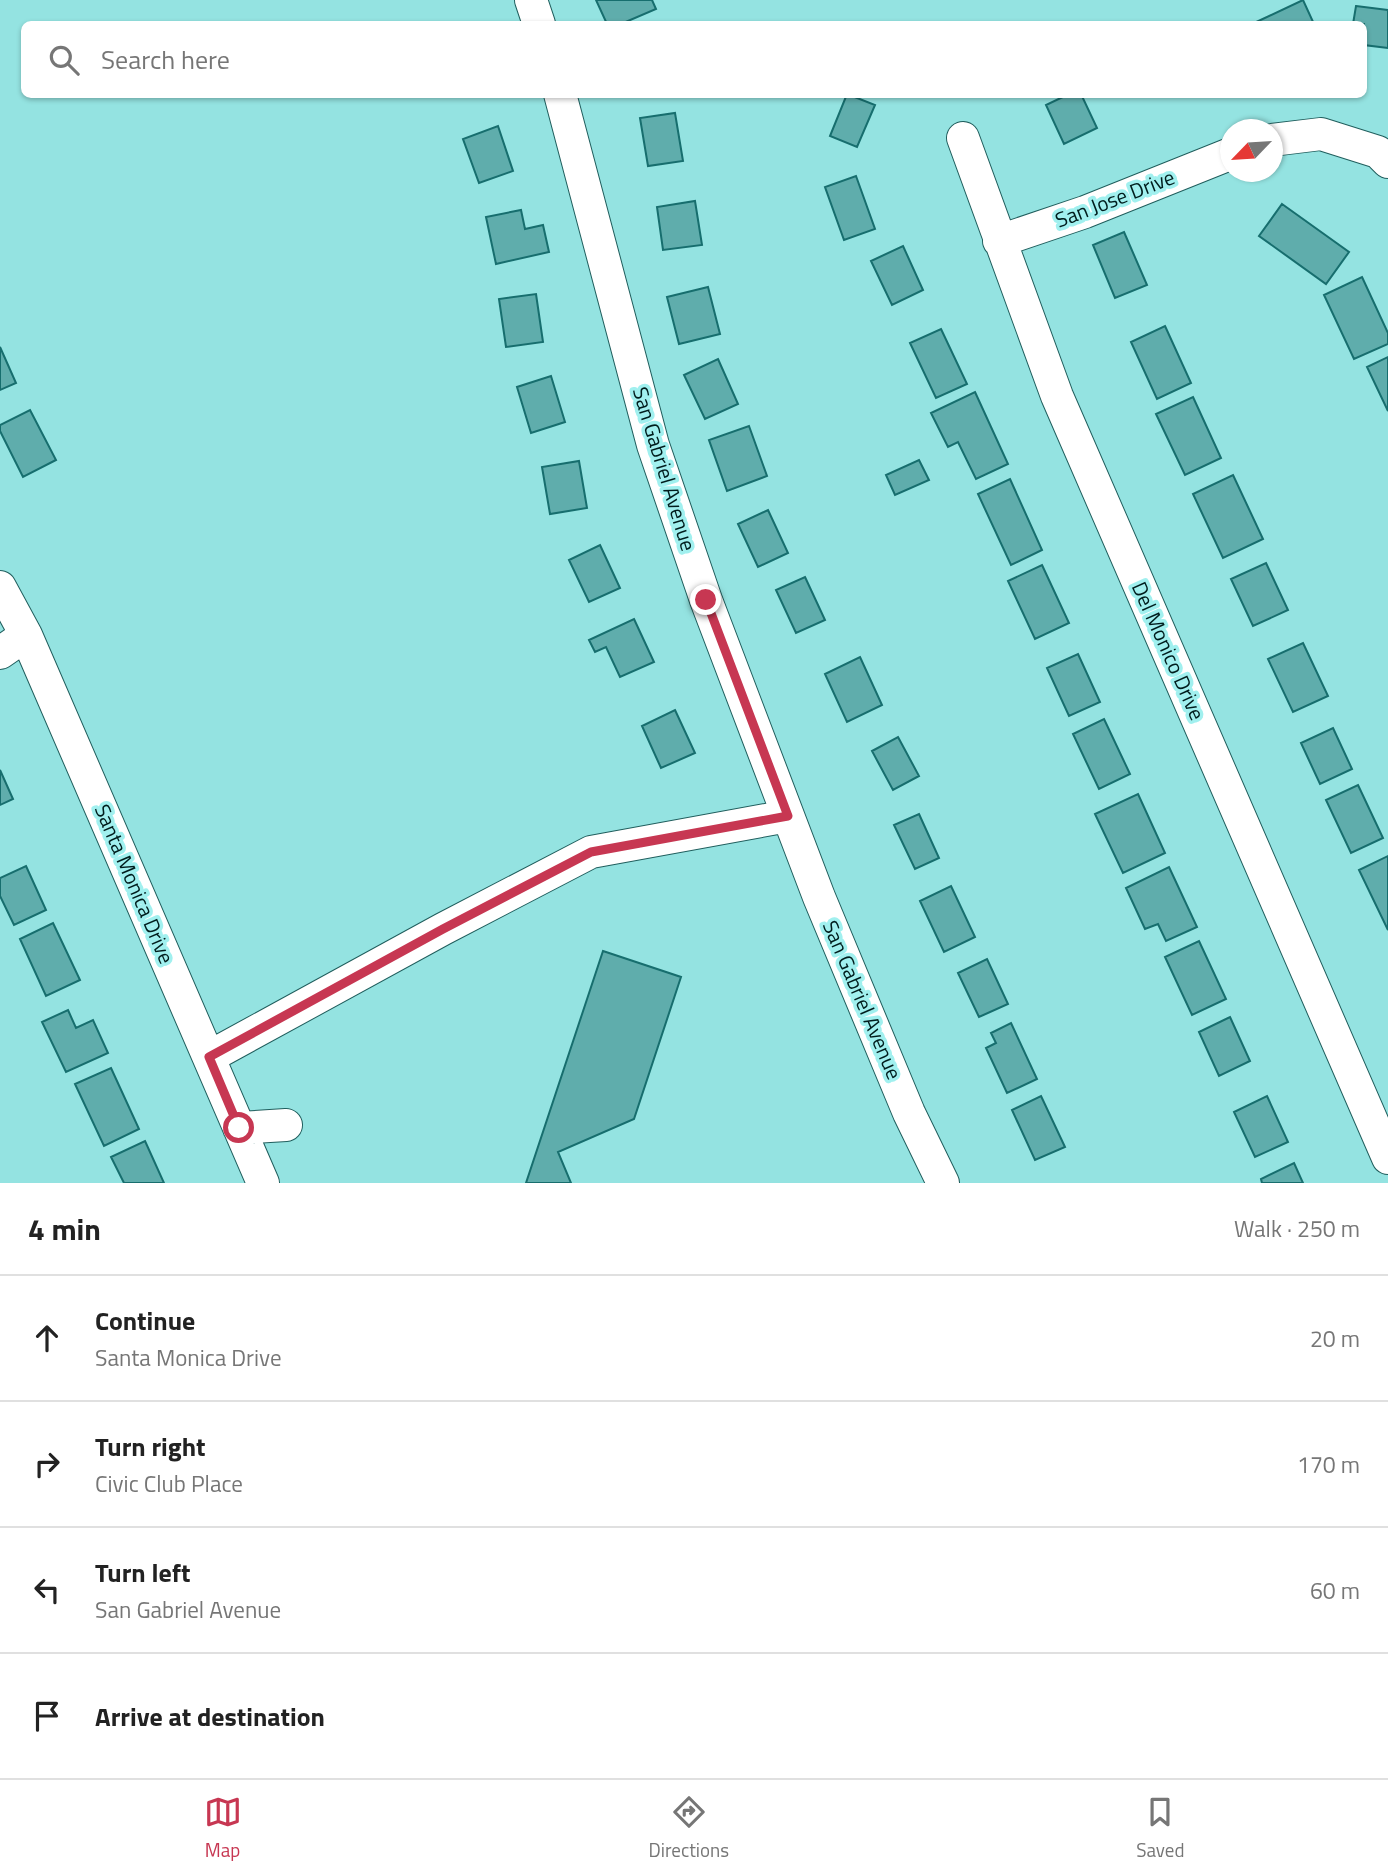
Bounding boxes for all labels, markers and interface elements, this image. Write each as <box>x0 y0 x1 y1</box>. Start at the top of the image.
search box <box>21 21 1367 98</box>
text: Search here <box>101 40 230 79</box>
icon: search <box>45 41 83 79</box>
north arrow <box>1220 119 1283 182</box>
street label: San Jose Drive <box>1050 161 1179 236</box>
street label: San Gabriel Avenue <box>625 383 705 555</box>
street label: Del Monico Drive <box>1124 576 1214 725</box>
route end <box>690 584 721 615</box>
street label: Santa Monica Drive <box>87 799 183 968</box>
street label: San Gabriel Avenue <box>815 915 911 1084</box>
route start <box>223 1112 254 1143</box>
text: 4 min <box>28 1206 101 1252</box>
text: Walk · 250 m <box>1234 1211 1360 1246</box>
text: Continue <box>95 1301 195 1340</box>
icon: ahead <box>28 1319 66 1357</box>
text: 20 m <box>1310 1321 1360 1356</box>
text: Santa Monica Drive <box>95 1340 282 1375</box>
text: Turn right <box>95 1427 206 1466</box>
icon: right <box>28 1445 66 1483</box>
text: 170 m <box>1297 1447 1360 1482</box>
text: Civic Club Place <box>95 1466 243 1501</box>
text: Turn left <box>95 1553 190 1592</box>
icon: left <box>28 1571 66 1609</box>
text: 60 m <box>1310 1573 1360 1608</box>
text: San Gabriel Avenue <box>95 1592 281 1627</box>
icon: arrive <box>28 1697 66 1735</box>
text: Arrive at destination <box>95 1697 325 1736</box>
tab: Map <box>204 1793 242 1864</box>
tab: Directions <box>649 1793 729 1864</box>
tab: Saved <box>1136 1793 1184 1864</box>

